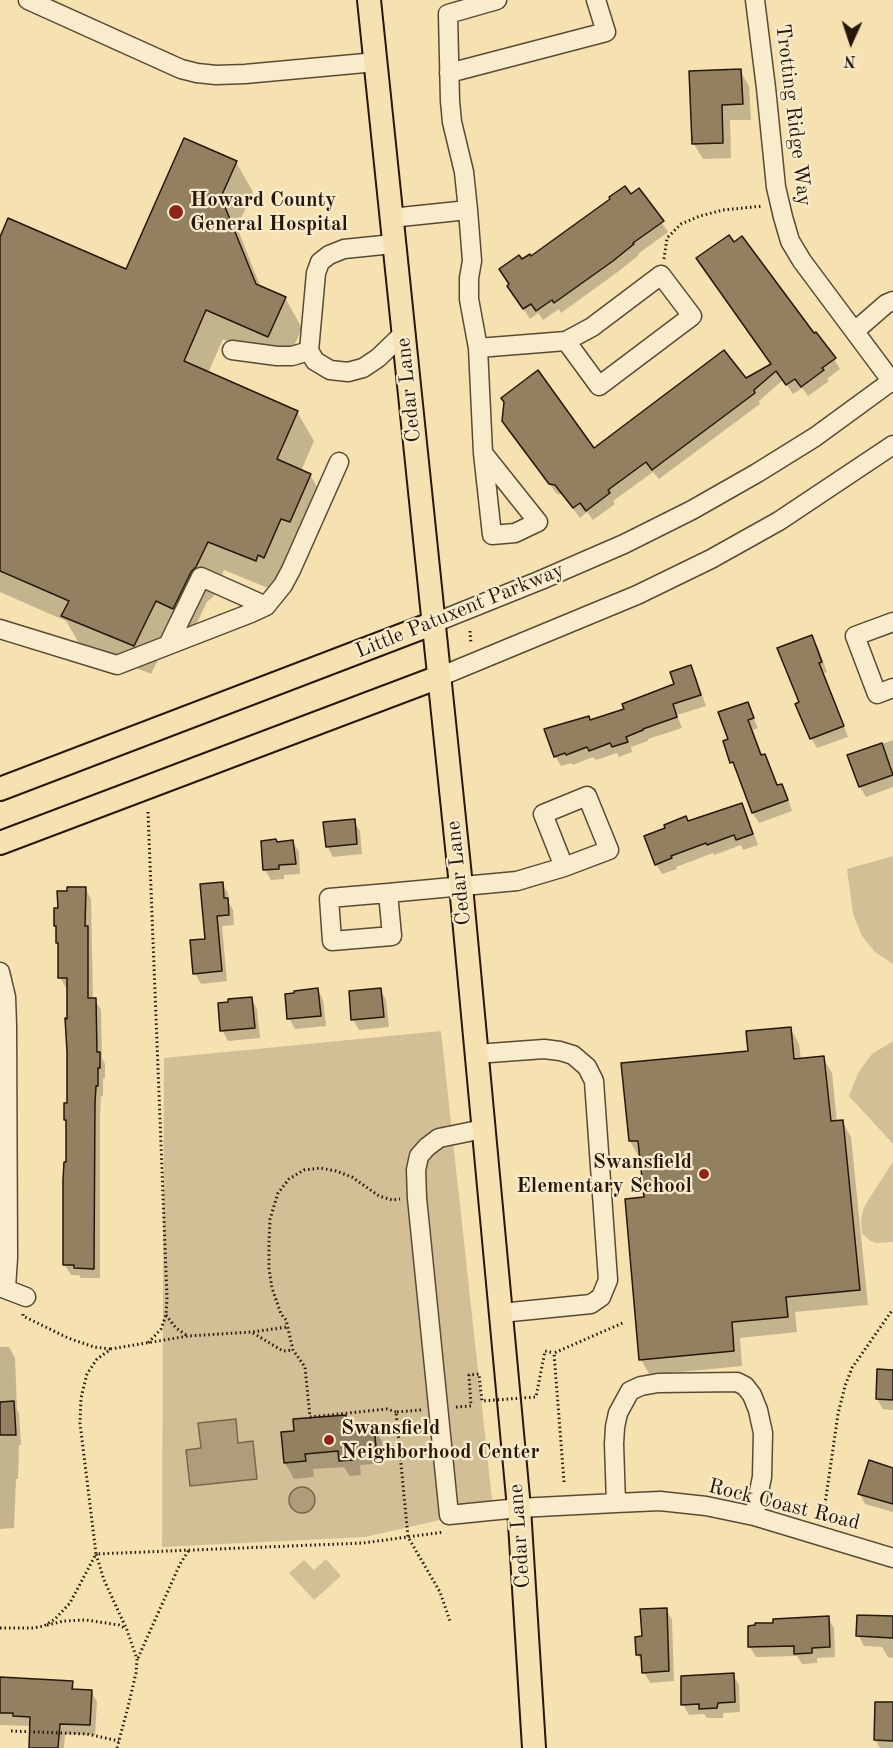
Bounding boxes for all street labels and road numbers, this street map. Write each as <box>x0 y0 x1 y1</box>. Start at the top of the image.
street label: Trotting Ridge Way <box>769 22 817 208</box>
street label: Cedar Lane <box>391 336 427 444</box>
street label: Little Patuxent Parkway <box>352 558 568 664</box>
street label: Cedar Lane <box>441 819 477 927</box>
street label: Rock Coast Road <box>706 1474 862 1536</box>
street label: Cedar Lane <box>504 1483 536 1589</box>

